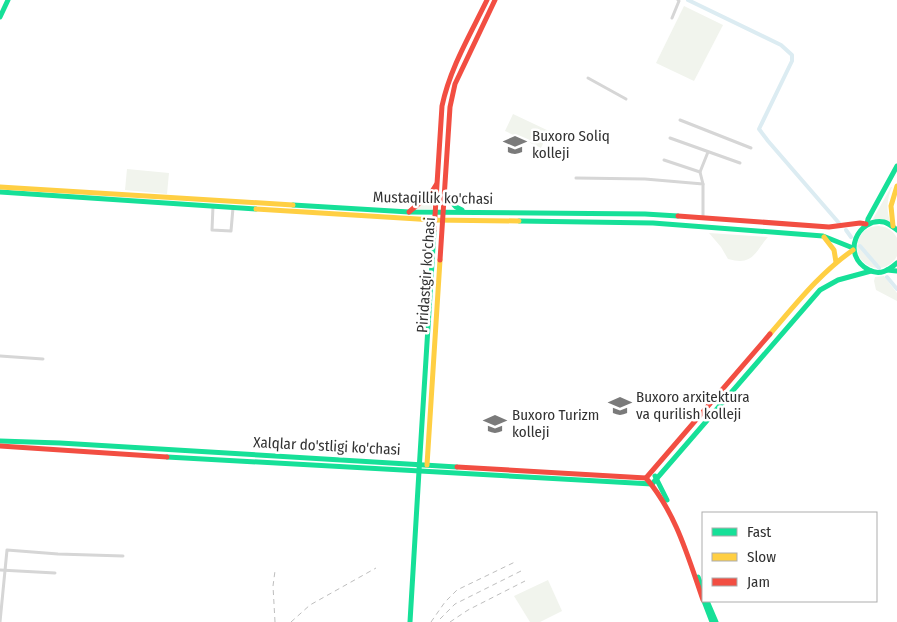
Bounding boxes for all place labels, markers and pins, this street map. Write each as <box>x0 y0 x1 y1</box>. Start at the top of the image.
place label: Buxoro Soliq kolleji <box>532 127 610 162</box>
school or university icon: Buxoro Soliq kolleji <box>502 132 528 158</box>
place label: Buxoro arxitektura va qurilish kolleji <box>636 388 750 423</box>
school or university icon: Buxoro arxitektura va qurilish kolleji <box>607 393 633 419</box>
place label: Buxoro Turizm kolleji <box>512 406 599 441</box>
school or university icon: Buxoro Turizm kolleji <box>482 411 508 437</box>

